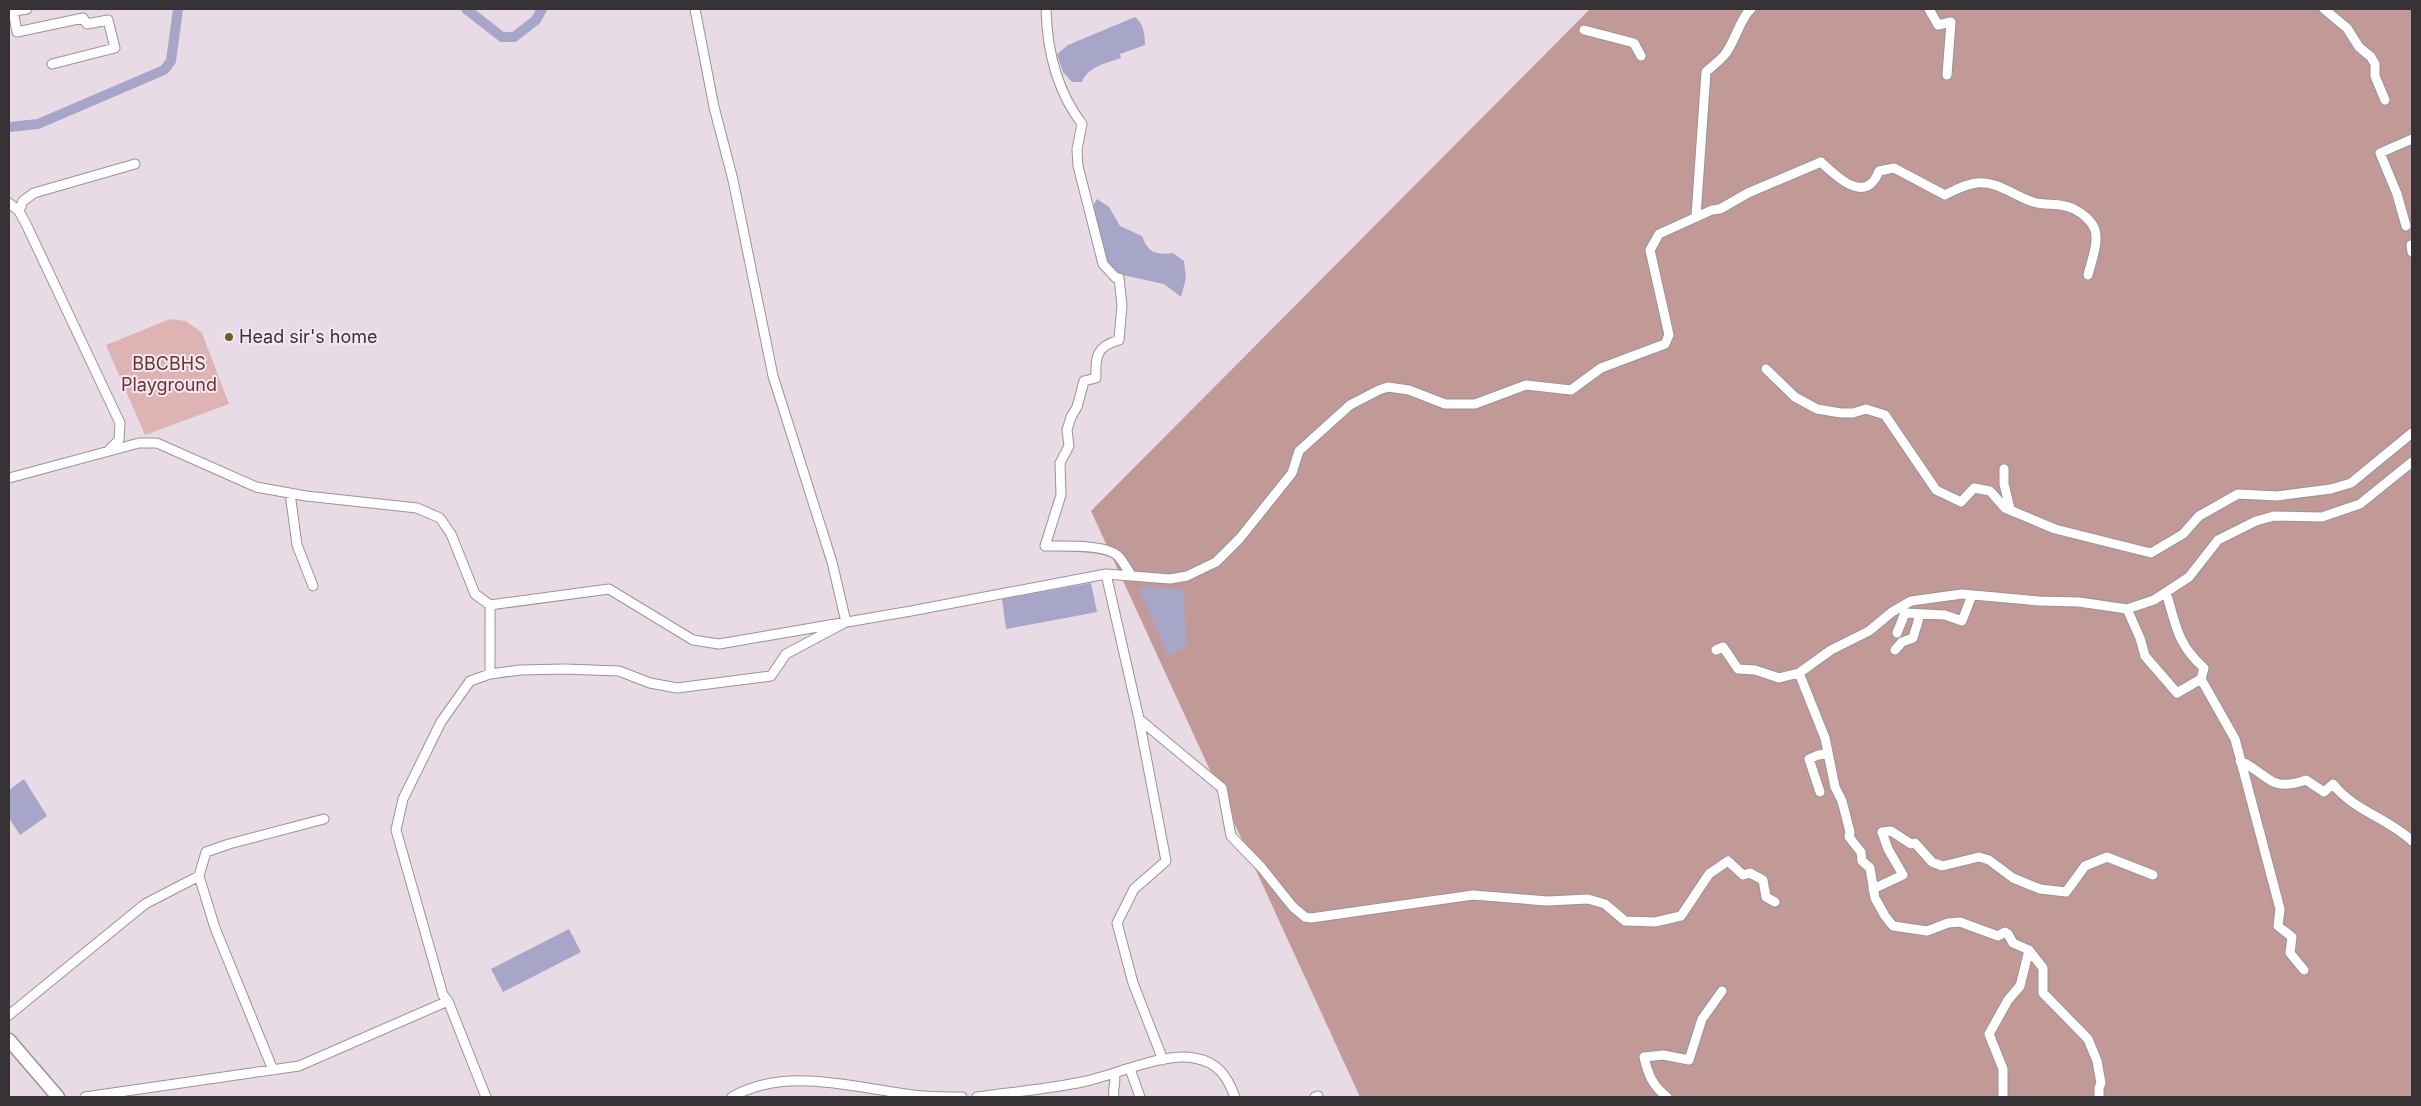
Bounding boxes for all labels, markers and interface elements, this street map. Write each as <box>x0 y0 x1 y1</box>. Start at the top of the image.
place label: Head sir's home <box>239 326 378 347</box>
marker: Head sir's home <box>223 331 235 343</box>
park label: BBCBHS Playground <box>121 353 217 395</box>

